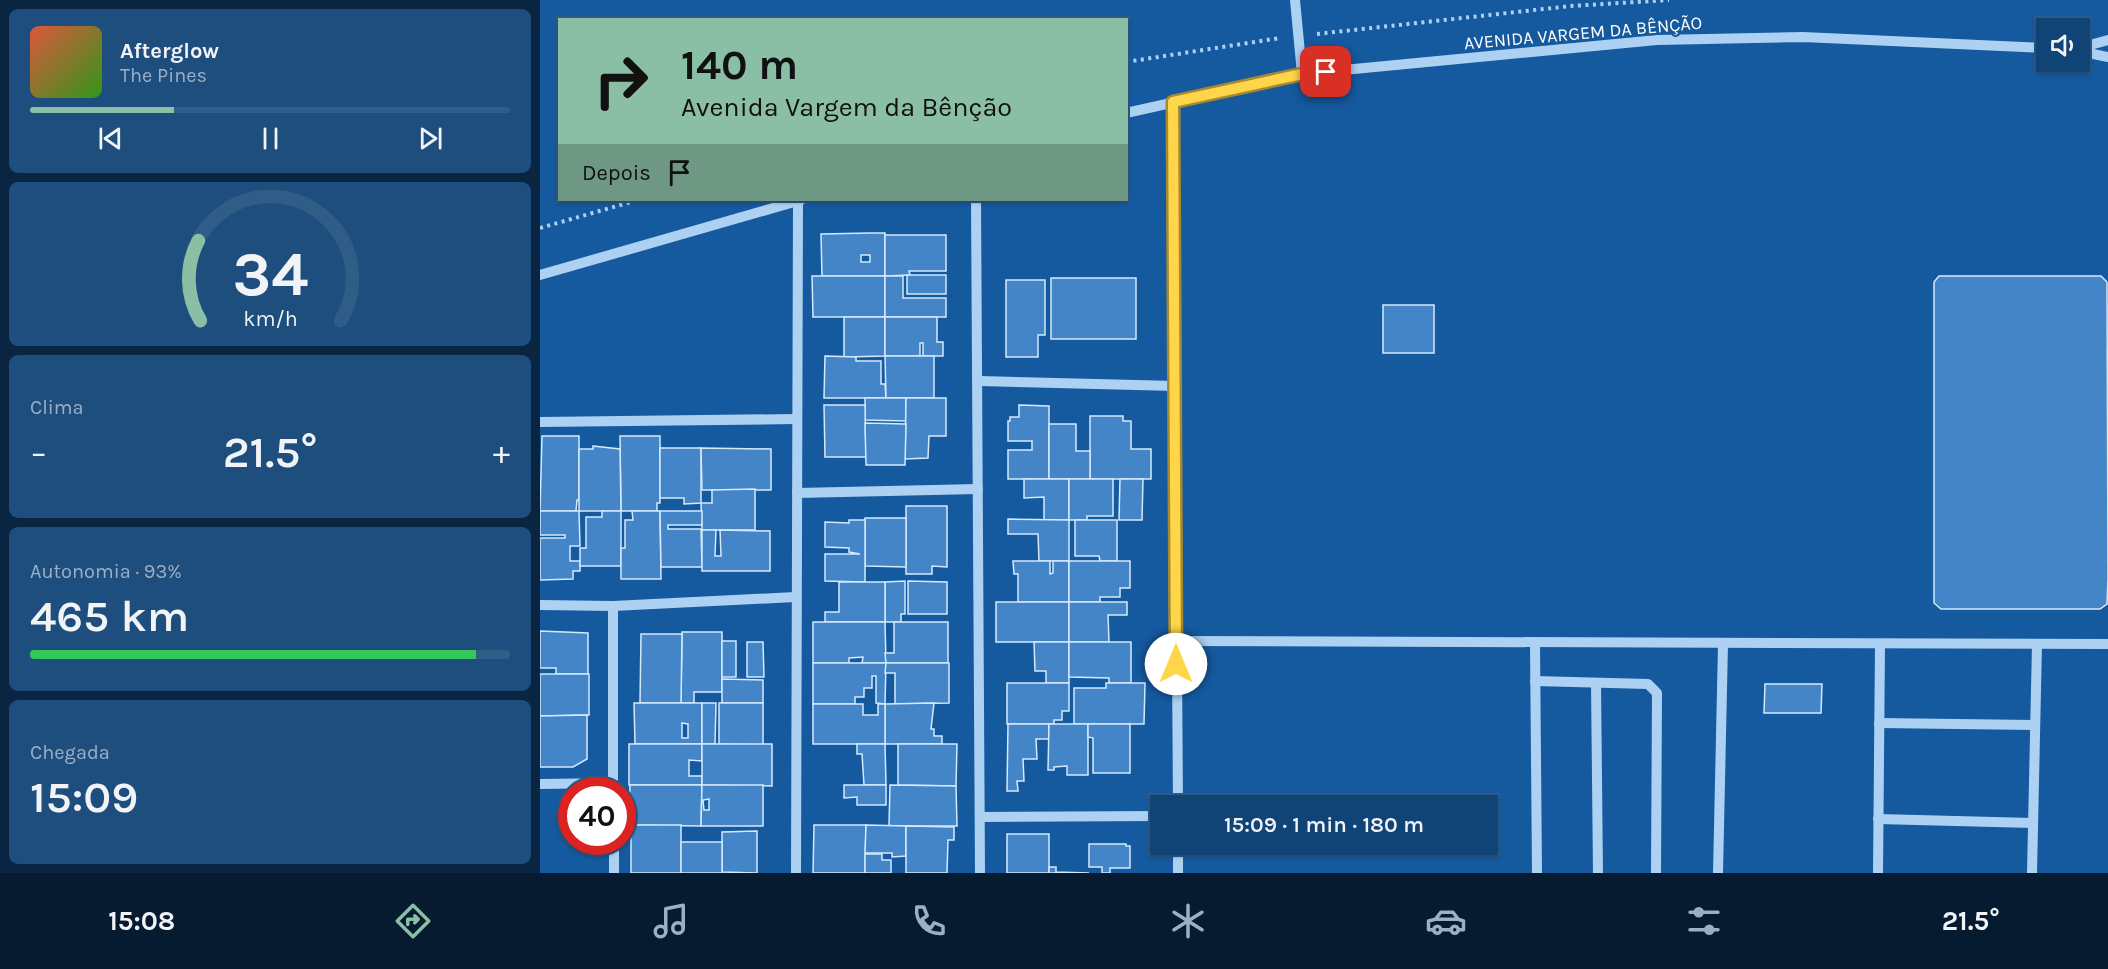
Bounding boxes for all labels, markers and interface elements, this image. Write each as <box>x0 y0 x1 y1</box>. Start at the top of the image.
street label: AVENIDA VARGEM DA BÊNÇÃO <box>1463 12 1703 54</box>
map controls <box>2036 18 2090 72</box>
button: sound <box>2036 18 2090 72</box>
text: Afterglow <box>120 38 219 64</box>
text: 140 m <box>681 40 798 90</box>
icon: right <box>582 42 660 120</box>
pin <box>1300 46 1351 97</box>
icon: arrive <box>1309 55 1342 88</box>
text: The Pines <box>120 64 207 87</box>
text: Avenida Vargem da Bênção <box>681 91 1012 123</box>
icon: previous <box>94 122 127 155</box>
icon: pause <box>254 122 287 155</box>
icon: next <box>414 122 447 155</box>
icon: arrive <box>663 156 696 189</box>
text: Depois <box>582 160 651 186</box>
text: 34 <box>232 238 308 311</box>
text: km/h <box>243 306 297 331</box>
text: Clima <box>30 396 84 419</box>
text: 21.5° <box>223 426 317 478</box>
text: − <box>30 433 47 471</box>
text: + <box>493 433 510 471</box>
text: Autonomia · 93% <box>30 560 182 583</box>
text: 465 km <box>30 590 189 642</box>
position arrow <box>1144 632 1208 696</box>
text: Chegada <box>30 741 110 764</box>
text: 15:09 <box>30 771 138 823</box>
speed limit sign: 40 <box>558 777 636 855</box>
text: 15:09 · 1 min · 180 m <box>1224 812 1424 838</box>
icon: directions <box>392 900 434 942</box>
icon: music <box>650 900 692 942</box>
icon: phone <box>908 900 950 942</box>
icon: climate <box>1167 900 1209 942</box>
icon: car <box>1425 900 1467 942</box>
icon: filters <box>1683 900 1725 942</box>
text: 15:08 <box>108 905 175 937</box>
text: 21.5° <box>1942 905 2000 937</box>

